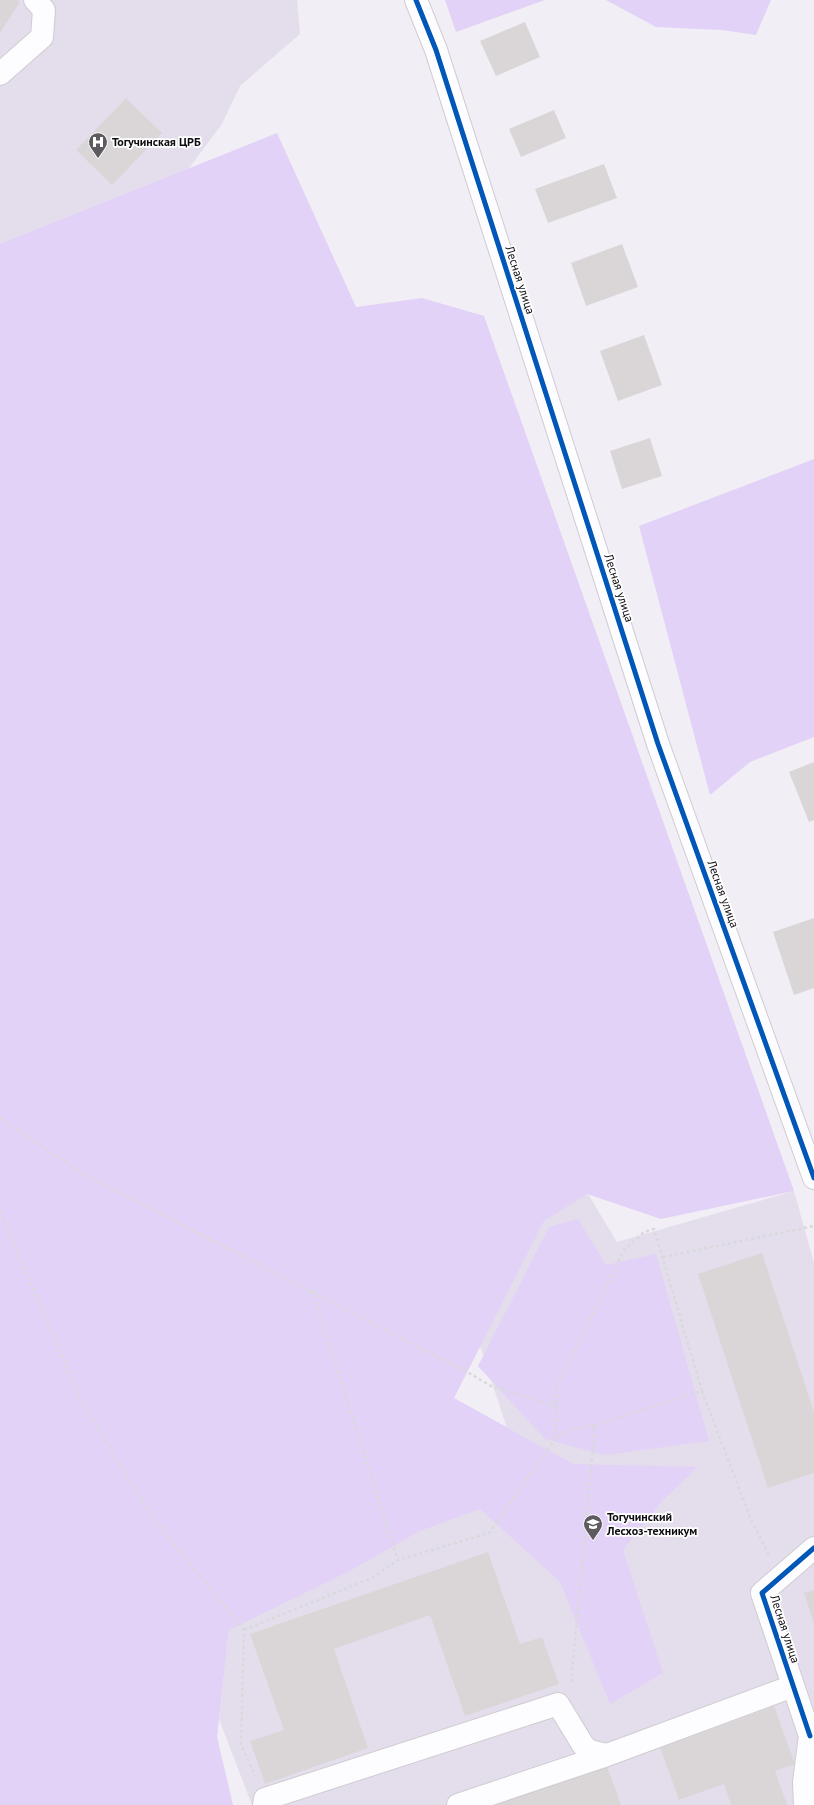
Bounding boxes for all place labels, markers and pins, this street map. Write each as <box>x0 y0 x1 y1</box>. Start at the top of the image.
hospital icon: Тогучинская ЦРБ <box>87 131 109 159</box>
place label: Тогучинская ЦРБ <box>112 134 201 149</box>
place label: Тогучинский Лесхоз-техникум <box>606 1509 697 1538</box>
school or university icon: Тогучинский Лесхоз-техникум <box>582 1513 604 1541</box>

